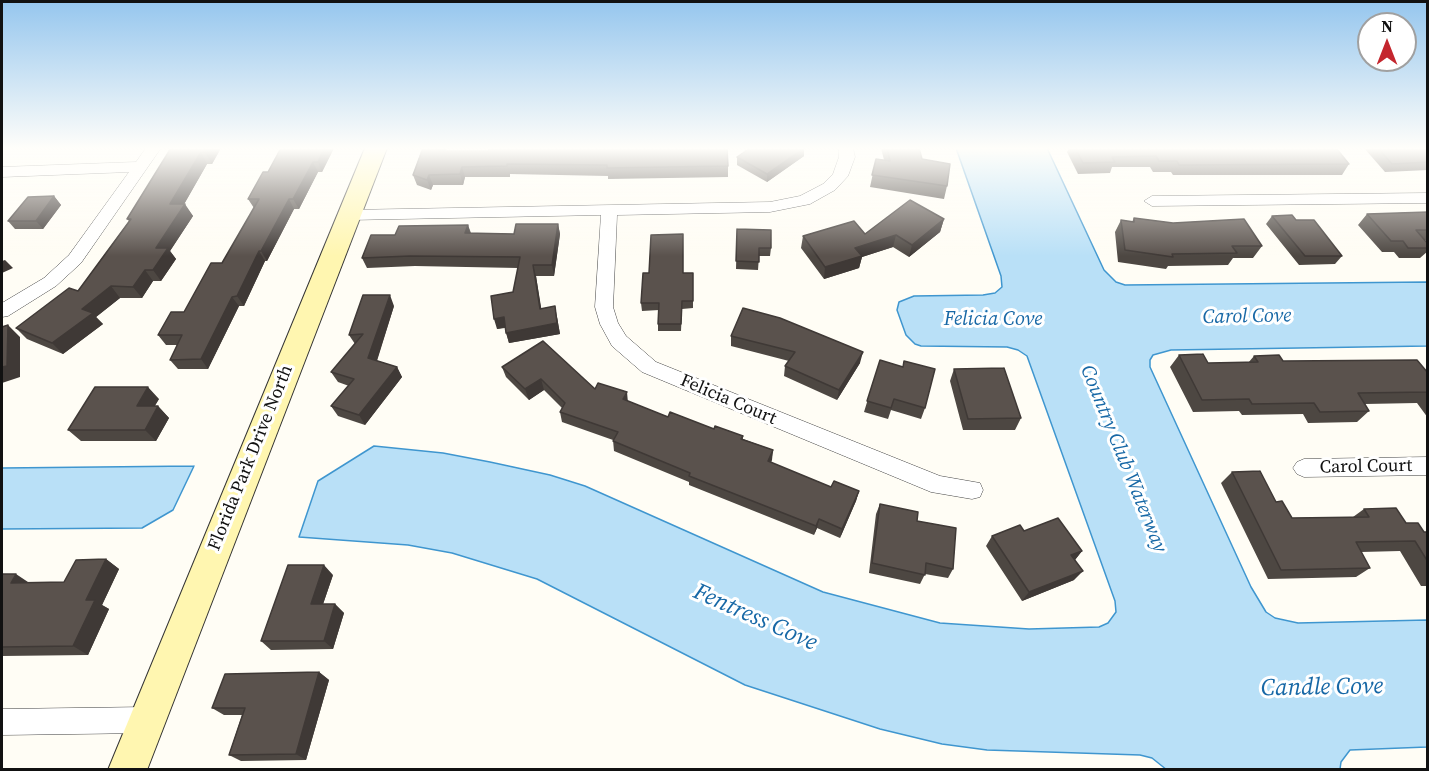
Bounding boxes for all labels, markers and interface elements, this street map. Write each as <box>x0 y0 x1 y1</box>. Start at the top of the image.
north arrow <box>1357 12 1417 72</box>
text: N <box>1381 15 1393 37</box>
water label: Carol Cove <box>1202 304 1292 330</box>
water label: Felicia Cove <box>944 308 1042 332</box>
street label: Florida Park Drive North <box>204 362 298 554</box>
water label: Country Club Waterway <box>1074 362 1172 556</box>
street label: Felicia Court <box>677 370 779 430</box>
street label: Carol Court <box>1320 455 1412 479</box>
water label: Fentress Cove <box>689 578 821 658</box>
water label: Candle Cove <box>1261 673 1383 703</box>

